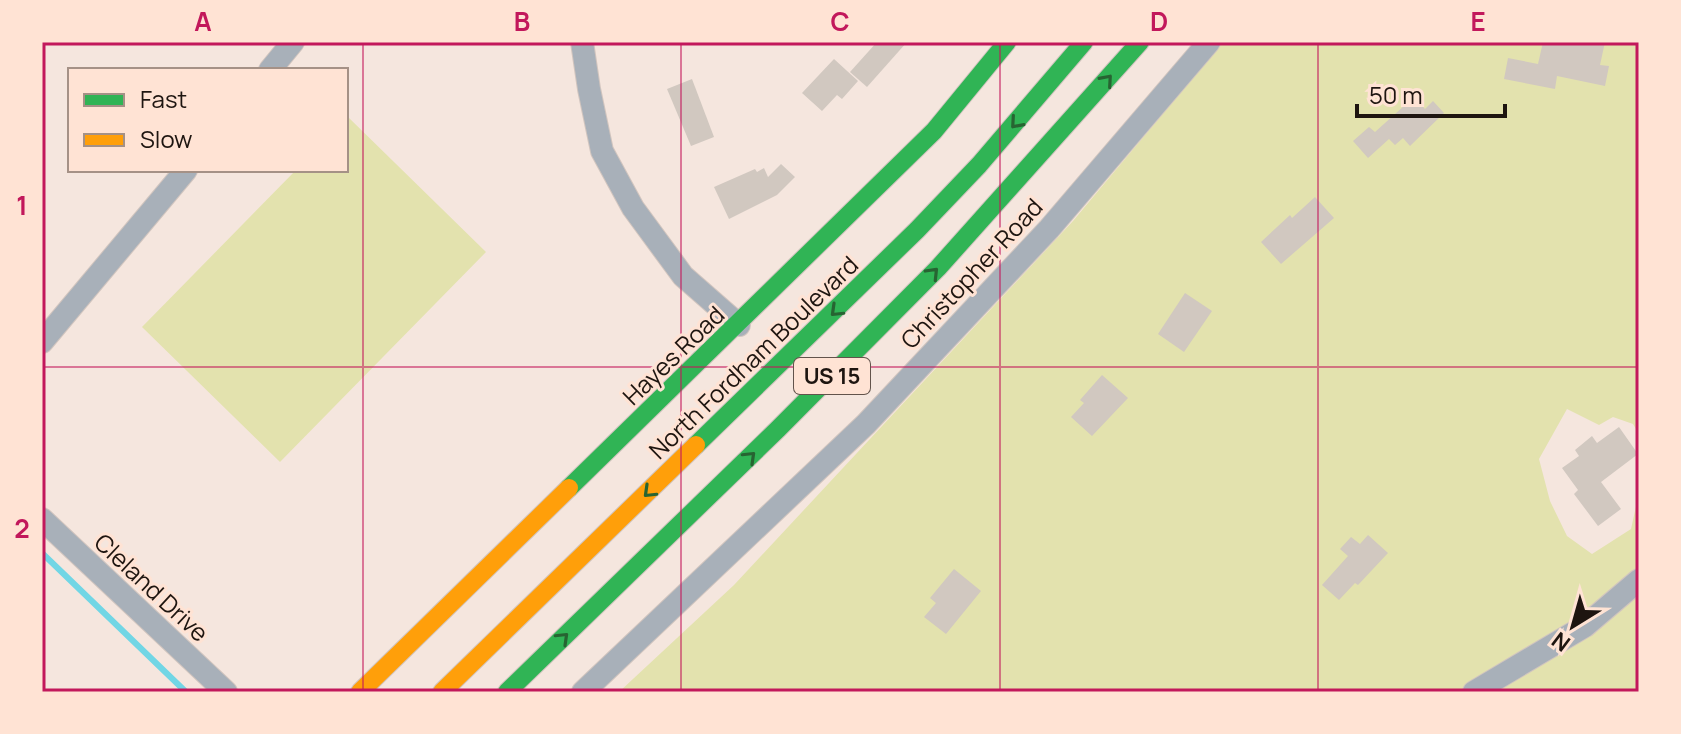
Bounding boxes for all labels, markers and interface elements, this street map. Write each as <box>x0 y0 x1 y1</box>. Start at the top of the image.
text: A <box>194 3 212 39</box>
text: B <box>514 3 530 39</box>
text: C <box>830 3 850 39</box>
text: D <box>1150 3 1168 39</box>
text: E <box>1470 3 1486 39</box>
legend <box>68 68 348 172</box>
scale bar <box>1357 68 1505 118</box>
one-way arrow <box>1097 74 1112 89</box>
text: 50 m <box>1369 78 1423 111</box>
text: Fast <box>140 82 187 115</box>
one-way arrow <box>1011 114 1025 129</box>
text: Slow <box>140 122 193 155</box>
text: 1 <box>16 187 28 223</box>
street label: Christopher Road <box>893 191 1049 355</box>
street label: North Fordham Boulevard <box>641 248 865 466</box>
one-way arrow <box>924 268 939 282</box>
street label: Hayes Road <box>615 298 731 412</box>
one-way arrow <box>831 302 845 316</box>
road number: US 15 <box>794 358 870 394</box>
one-way arrow <box>741 452 755 466</box>
one-way arrow <box>644 482 658 497</box>
text: 2 <box>14 510 30 546</box>
street label: Cleland Drive <box>88 525 216 649</box>
north arrow <box>1533 586 1613 666</box>
text: N <box>1546 625 1576 659</box>
one-way arrow <box>554 632 568 647</box>

